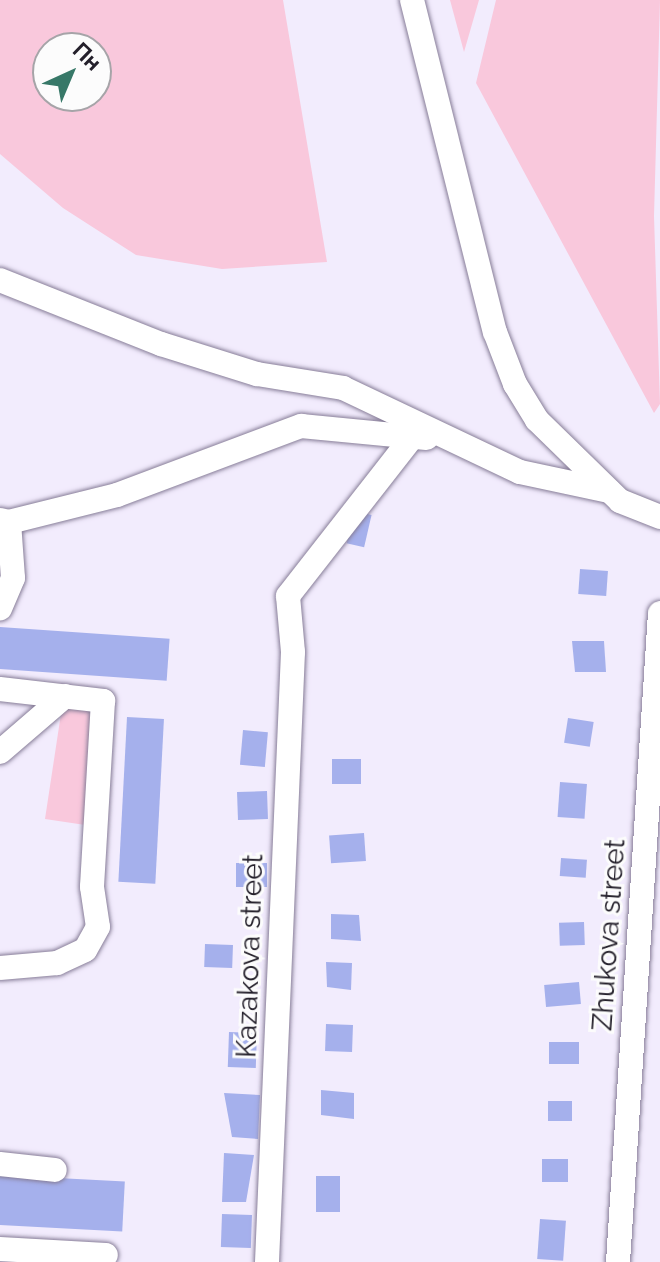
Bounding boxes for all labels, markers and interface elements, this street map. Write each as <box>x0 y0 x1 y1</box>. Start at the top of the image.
north arrow <box>32 32 112 112</box>
text: Пн <box>68 37 107 76</box>
street label: Zhukova street <box>586 838 632 1032</box>
street label: Kazakova street <box>230 854 270 1058</box>

